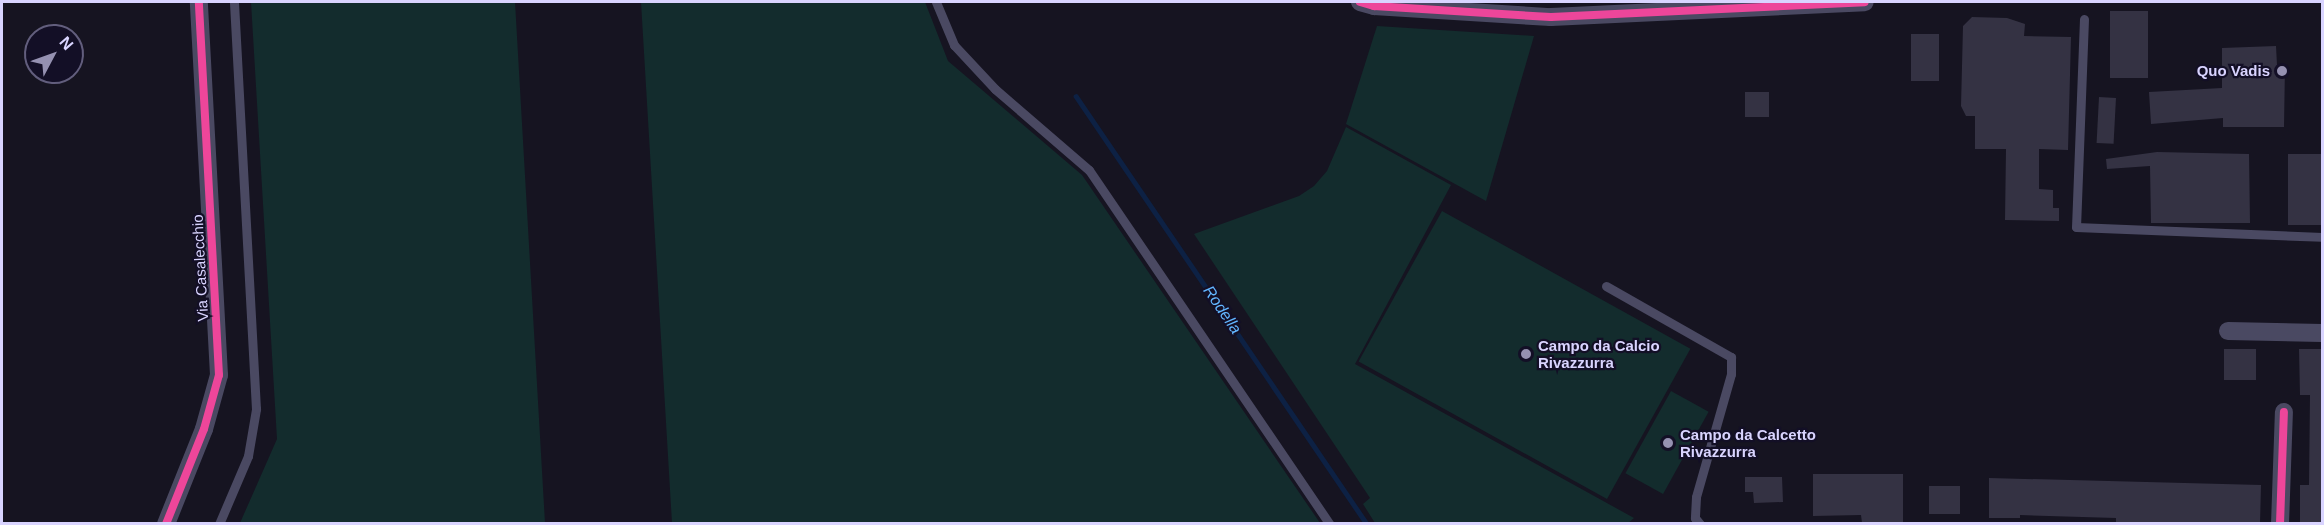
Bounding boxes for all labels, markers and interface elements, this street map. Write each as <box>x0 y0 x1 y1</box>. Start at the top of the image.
north arrow <box>24 24 84 84</box>
text: N <box>56 33 77 53</box>
place label: Quo Vadis <box>2197 62 2270 80</box>
marker: Quo Vadis <box>2275 64 2289 78</box>
street label: Via Casalecchio <box>188 214 212 322</box>
water label: Rodella <box>1199 282 1245 338</box>
place label: Campo da Calcio Rivazzurra <box>1538 336 1660 371</box>
marker: Campo da Calcio Rivazzurra <box>1519 347 1533 361</box>
place label: Campo da Calcetto Rivazzurra <box>1680 425 1816 460</box>
marker: Campo da Calcetto Rivazzurra <box>1661 436 1675 450</box>

